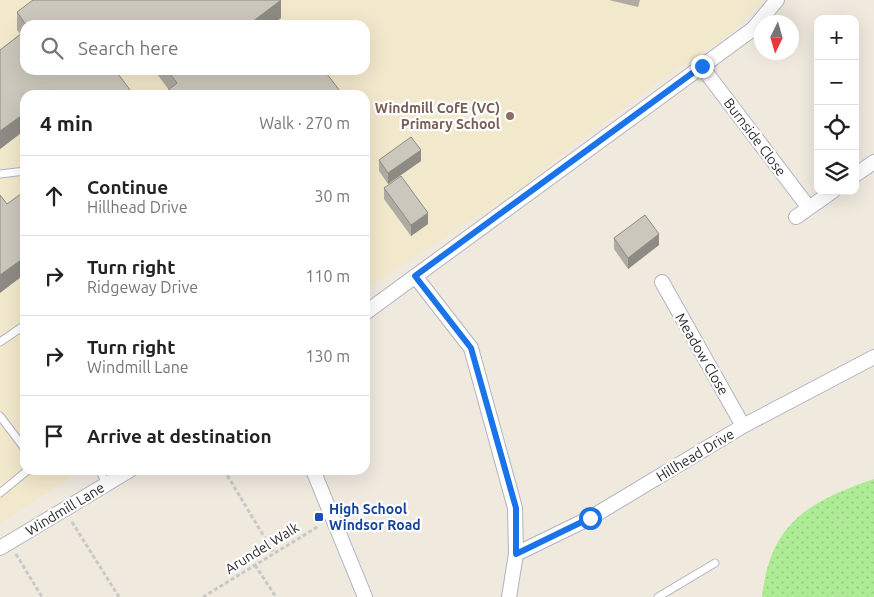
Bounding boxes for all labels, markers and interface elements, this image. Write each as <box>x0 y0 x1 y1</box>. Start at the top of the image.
north arrow <box>754 15 799 60</box>
map controls <box>814 15 859 195</box>
button: + <box>814 15 859 60</box>
search box <box>20 20 370 75</box>
icon: search <box>38 34 66 62</box>
text: Search here <box>78 37 178 59</box>
route end <box>691 55 714 78</box>
button: − <box>814 60 859 105</box>
street label: Burnside Close <box>721 95 789 179</box>
place label: Windmill CofE (VC) Primary School <box>375 100 500 132</box>
button: locate <box>814 105 859 150</box>
marker: Windmill CofE (VC) Primary School <box>504 110 516 122</box>
text: 4 min <box>40 111 93 135</box>
text: Walk · 270 m <box>259 114 350 132</box>
button: layers <box>814 150 859 195</box>
text: Continue <box>87 176 168 198</box>
icon: ahead <box>40 182 68 210</box>
text: 30 m <box>314 187 350 205</box>
text: Hillhead Drive <box>87 198 187 216</box>
text: Turn right <box>87 256 175 278</box>
icon: right <box>40 262 68 290</box>
text: 110 m <box>305 267 350 285</box>
text: Ridgeway Drive <box>87 278 198 296</box>
street label: Meadow Close <box>672 310 732 398</box>
text: Turn right <box>87 336 175 358</box>
icon: right <box>40 342 68 370</box>
text: 130 m <box>305 347 350 365</box>
text: Windmill Lane <box>87 358 189 376</box>
icon: arrive <box>40 422 68 450</box>
text: Arrive at destination <box>87 425 272 447</box>
street label: Hillhead Drive <box>653 426 737 484</box>
street label: Windmill Lane <box>23 479 107 539</box>
place label: High School Windsor Road <box>329 501 421 533</box>
route start <box>579 507 602 530</box>
marker: High School Windsor Road <box>313 511 325 523</box>
street label: Arundel Walk <box>222 519 302 577</box>

